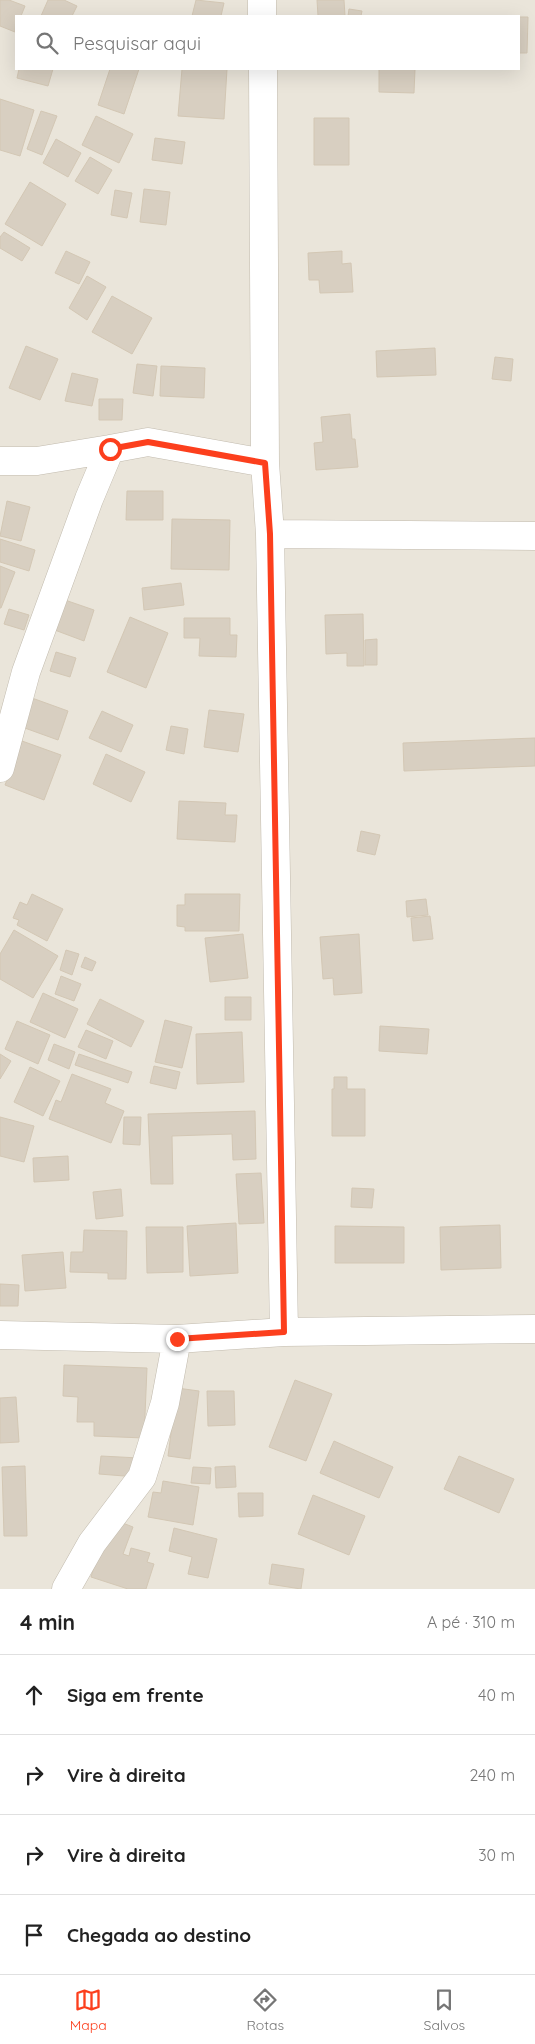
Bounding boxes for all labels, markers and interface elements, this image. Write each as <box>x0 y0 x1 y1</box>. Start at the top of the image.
search box <box>15 15 520 70</box>
icon: search <box>33 29 61 57</box>
text: Pesquisar aqui <box>73 31 201 55</box>
route start <box>99 438 122 461</box>
route end <box>166 1328 189 1351</box>
text: 4 min <box>20 1609 75 1635</box>
text: A pé · 310 m <box>427 1612 515 1632</box>
icon: ahead <box>20 1681 48 1709</box>
text: Siga em frente <box>67 1683 204 1707</box>
text: 40 m <box>478 1685 515 1705</box>
icon: right <box>20 1761 48 1789</box>
text: Vire à direita <box>67 1763 186 1787</box>
text: 240 m <box>469 1765 515 1785</box>
icon: right <box>20 1841 48 1869</box>
text: Vire à direita <box>67 1843 186 1867</box>
text: 30 m <box>478 1845 515 1865</box>
icon: arrive <box>20 1921 48 1949</box>
text: Chegada ao destino <box>67 1923 251 1947</box>
tab: Mapa <box>70 1986 107 2034</box>
tab: Rotas <box>246 1986 284 2034</box>
tab: Salvos <box>424 1986 465 2034</box>

